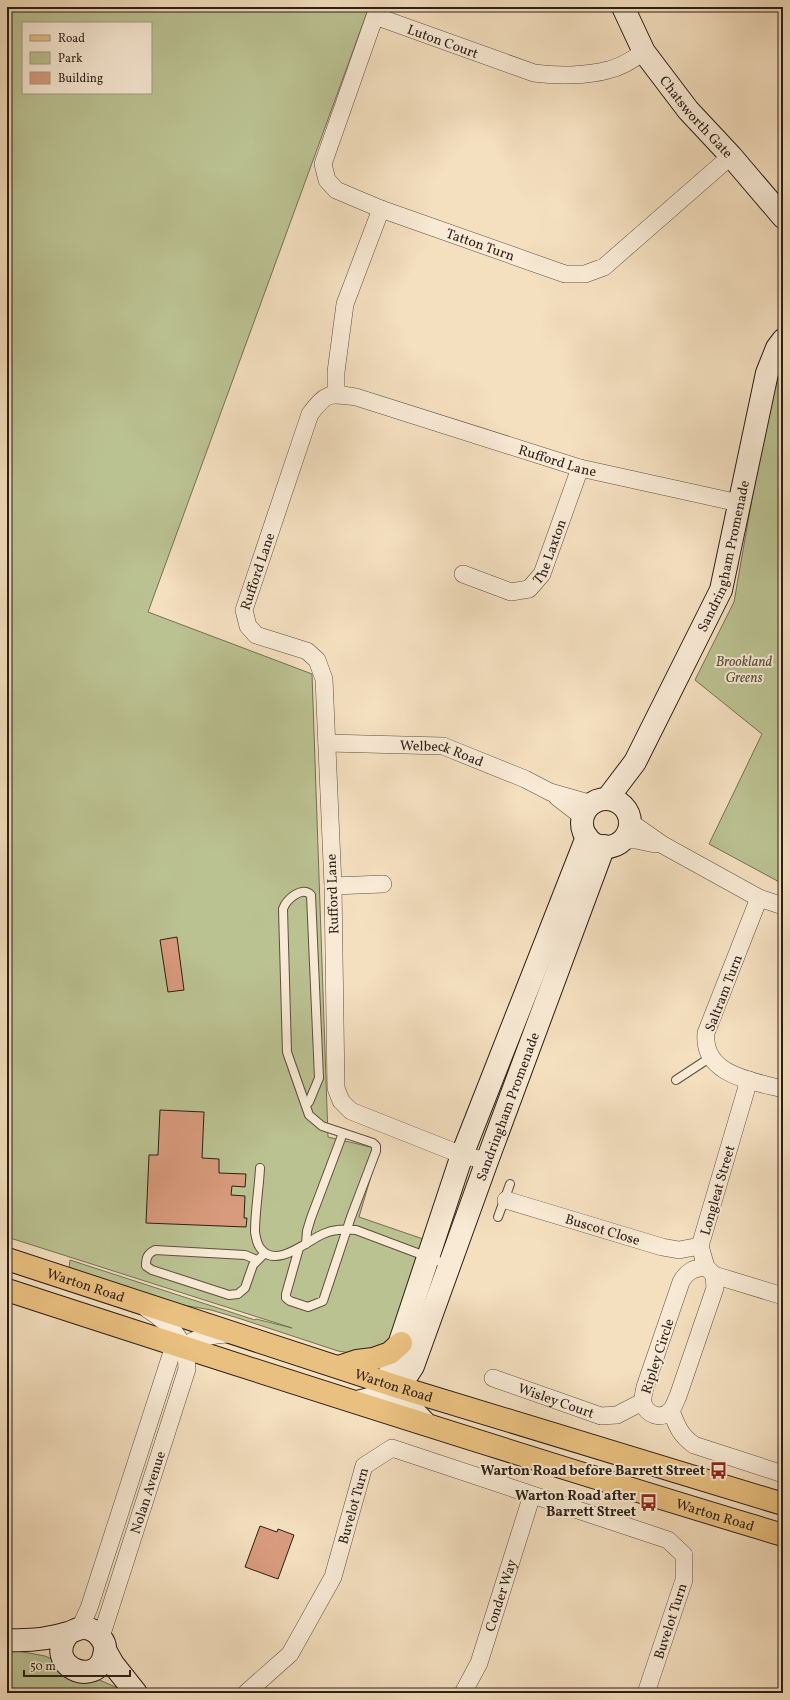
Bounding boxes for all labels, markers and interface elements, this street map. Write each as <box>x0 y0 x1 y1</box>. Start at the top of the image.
street label: Luton Court <box>404 21 481 64</box>
legend <box>22 22 152 94</box>
text: Road <box>58 31 85 47</box>
text: Park <box>58 51 83 67</box>
text: Building <box>58 71 103 87</box>
street label: Chatsworth Gate <box>654 72 737 163</box>
street label: Tatton Turn <box>443 225 517 266</box>
street label: Rufford Lane <box>516 441 598 482</box>
street label: Sandringham Promenade <box>694 478 755 636</box>
street label: The Laxton <box>529 517 572 589</box>
street label: Rufford Lane <box>237 530 280 613</box>
park label: Brookland Greens <box>716 653 773 688</box>
street label: Welbeck Road <box>400 737 486 772</box>
street label: Rufford Lane <box>323 853 344 935</box>
street label: Saltram Turn <box>701 952 748 1035</box>
street label: Sandringham Promenade <box>472 1030 545 1184</box>
street label: Longleat Street <box>697 1143 740 1238</box>
street label: Buscot Close <box>562 1210 642 1251</box>
street label: Warton Road <box>44 1265 127 1308</box>
street label: Ripley Circle <box>637 1316 680 1397</box>
street label: Warton Road <box>352 1365 435 1408</box>
street label: Wisley Court <box>515 1379 597 1424</box>
street label: Nolan Avenue <box>127 1449 171 1537</box>
bus stop icon: Warton Road before Barrett Street <box>708 1460 728 1480</box>
place label: Warton Road before Barrett Street <box>481 1462 705 1481</box>
street label: Buvelot Turn <box>335 1466 374 1547</box>
place label: Warton Road after Barrett Street <box>515 1487 636 1522</box>
bus stop icon: Warton Road after Barrett Street <box>639 1493 659 1513</box>
street label: Warton Road <box>673 1495 756 1537</box>
street label: Conder Way <box>481 1557 522 1634</box>
street label: Buvelot Turn <box>650 1581 693 1662</box>
scale bar <box>24 1652 130 1678</box>
text: 50 m <box>30 1659 56 1675</box>

